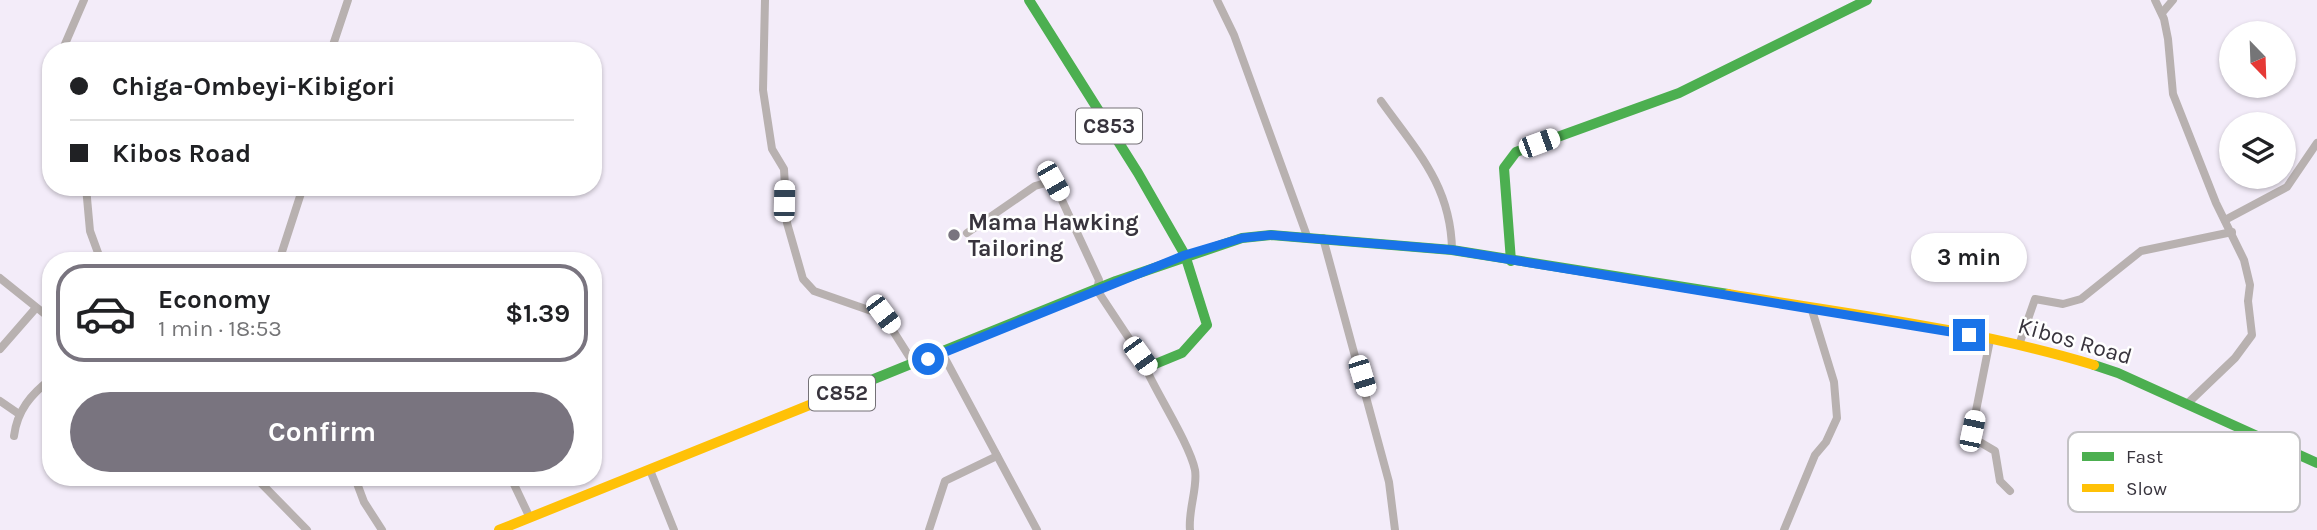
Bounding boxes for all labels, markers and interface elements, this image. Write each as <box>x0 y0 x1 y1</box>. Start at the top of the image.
north arrow <box>2219 21 2296 98</box>
map controls <box>2219 21 2296 189</box>
text: Chiga-Ombeyi-Kibigori <box>112 71 395 102</box>
road number: C853 <box>1076 108 1142 144</box>
button: layers <box>2219 112 2296 189</box>
car <box>1516 126 1563 160</box>
text: Kibos Road <box>112 138 251 169</box>
car <box>1034 158 1073 204</box>
car <box>774 180 795 222</box>
place label: Mama Hawking Tailoring <box>968 209 1139 262</box>
marker: Mama Hawking Tailoring <box>946 227 962 243</box>
callout: 3 min <box>1911 233 2027 282</box>
text: 3 min <box>1937 244 2001 271</box>
icon: car <box>74 282 137 345</box>
text: Economy <box>158 284 270 315</box>
car <box>862 291 905 337</box>
text: $1.39 <box>505 298 570 329</box>
street label: Kibos Road <box>2015 312 2135 370</box>
text: 1 min · 18:53 <box>158 315 282 342</box>
route end <box>1953 319 1985 351</box>
car <box>1120 333 1161 379</box>
route start <box>912 343 944 375</box>
car <box>1346 353 1379 399</box>
road number: C852 <box>809 376 875 410</box>
button: Confirm <box>70 392 574 472</box>
car <box>1958 408 1987 454</box>
legend <box>2068 432 2300 512</box>
text: Fast <box>2126 446 2163 468</box>
text: Slow <box>2126 478 2167 500</box>

